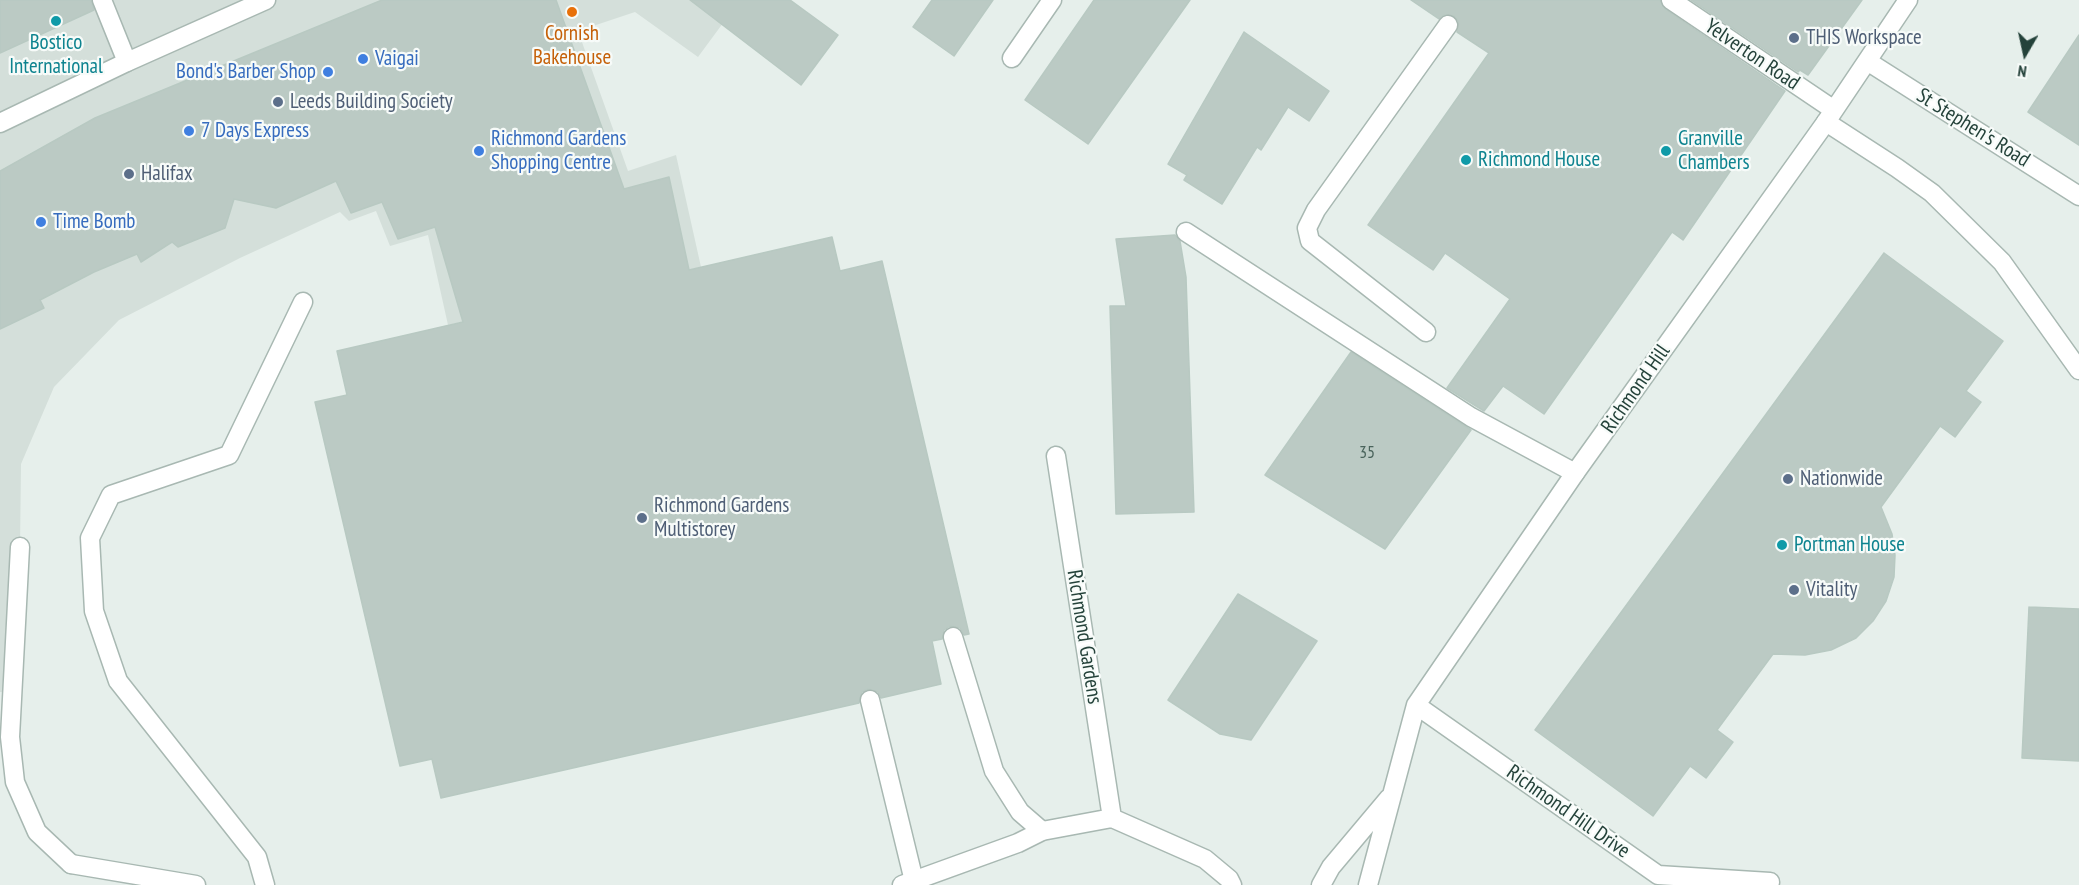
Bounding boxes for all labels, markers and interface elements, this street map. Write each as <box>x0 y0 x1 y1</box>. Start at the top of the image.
marker: Cornish Bakehouse <box>565 5 579 19</box>
marker: Bostico International <box>49 14 63 28</box>
street label: Yelverton Road <box>1700 14 1804 96</box>
place label: Cornish Bakehouse <box>533 21 611 71</box>
north arrow <box>1995 24 2055 84</box>
place label: THIS Workspace <box>1806 25 1922 51</box>
place label: Bostico International <box>9 30 103 80</box>
marker: THIS Workspace <box>1787 31 1801 45</box>
place label: Vaigai <box>375 46 419 72</box>
marker: Vaigai <box>356 52 370 66</box>
place label: Bond's Barber Shop <box>176 59 316 85</box>
text: N <box>2016 61 2028 82</box>
marker: Bond's Barber Shop <box>321 65 335 79</box>
street label: St Stephen's Road <box>1912 83 2034 173</box>
place label: Leeds Building Society <box>290 89 453 115</box>
marker: Leeds Building Society <box>271 95 285 109</box>
place label: 7 Days Express <box>201 118 309 144</box>
marker: 7 Days Express <box>182 124 196 138</box>
place label: Richmond Gardens Shopping Centre <box>491 126 626 176</box>
place label: Granville Chambers <box>1678 126 1750 176</box>
marker: Richmond Gardens Shopping Centre <box>472 144 486 158</box>
marker: Granville Chambers <box>1659 144 1673 158</box>
place label: Richmond House <box>1478 147 1600 173</box>
marker: Richmond House <box>1459 153 1473 167</box>
place label: Halifax <box>141 161 193 187</box>
marker: Halifax <box>122 167 136 181</box>
place label: Time Bomb <box>53 209 135 235</box>
marker: Time Bomb <box>34 215 48 229</box>
street label: Richmond Hill <box>1596 340 1676 438</box>
house number: 35 <box>1359 442 1375 464</box>
place label: Nationwide <box>1800 466 1883 492</box>
marker: Nationwide <box>1781 472 1795 486</box>
place label: Richmond Gardens Multistorey <box>654 493 789 543</box>
marker: Richmond Gardens Multistorey <box>635 511 649 525</box>
place label: Portman House <box>1794 532 1905 558</box>
marker: Portman House <box>1775 538 1789 552</box>
street label: Richmond Gardens <box>1061 568 1107 706</box>
place label: Vitality <box>1806 577 1857 603</box>
marker: Vitality <box>1787 583 1801 597</box>
street label: Richmond Hill Drive <box>1501 760 1635 864</box>

